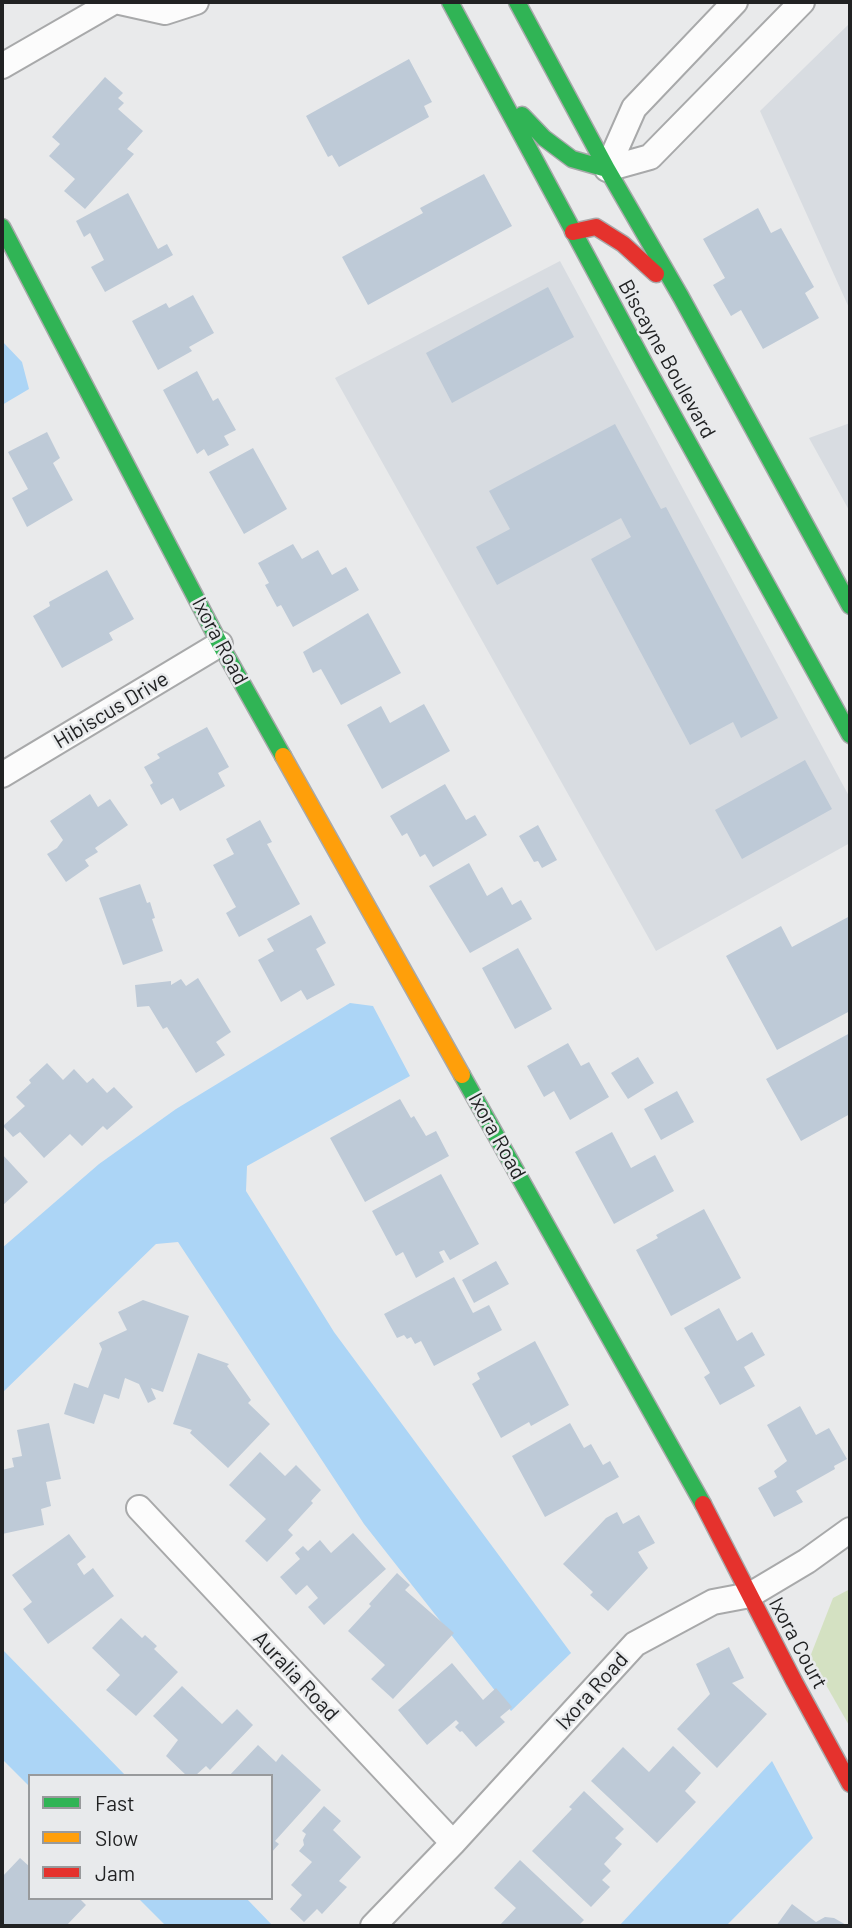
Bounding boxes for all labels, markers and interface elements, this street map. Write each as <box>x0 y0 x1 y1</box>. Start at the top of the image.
street label: Biscayne Boulevard <box>613 275 721 443</box>
street label: Ixora Road <box>186 593 254 689</box>
street label: Hibiscus Drive <box>49 666 173 754</box>
street label: Ixora Road <box>463 1088 531 1184</box>
street label: Ixora Court <box>763 1593 833 1693</box>
street label: Auralia Road <box>248 1626 344 1726</box>
street label: Ixora Road <box>551 1647 633 1735</box>
legend <box>28 1774 273 1900</box>
text: Fast <box>95 1790 135 1815</box>
text: Slow <box>95 1825 138 1850</box>
text: Jam <box>95 1860 135 1885</box>

